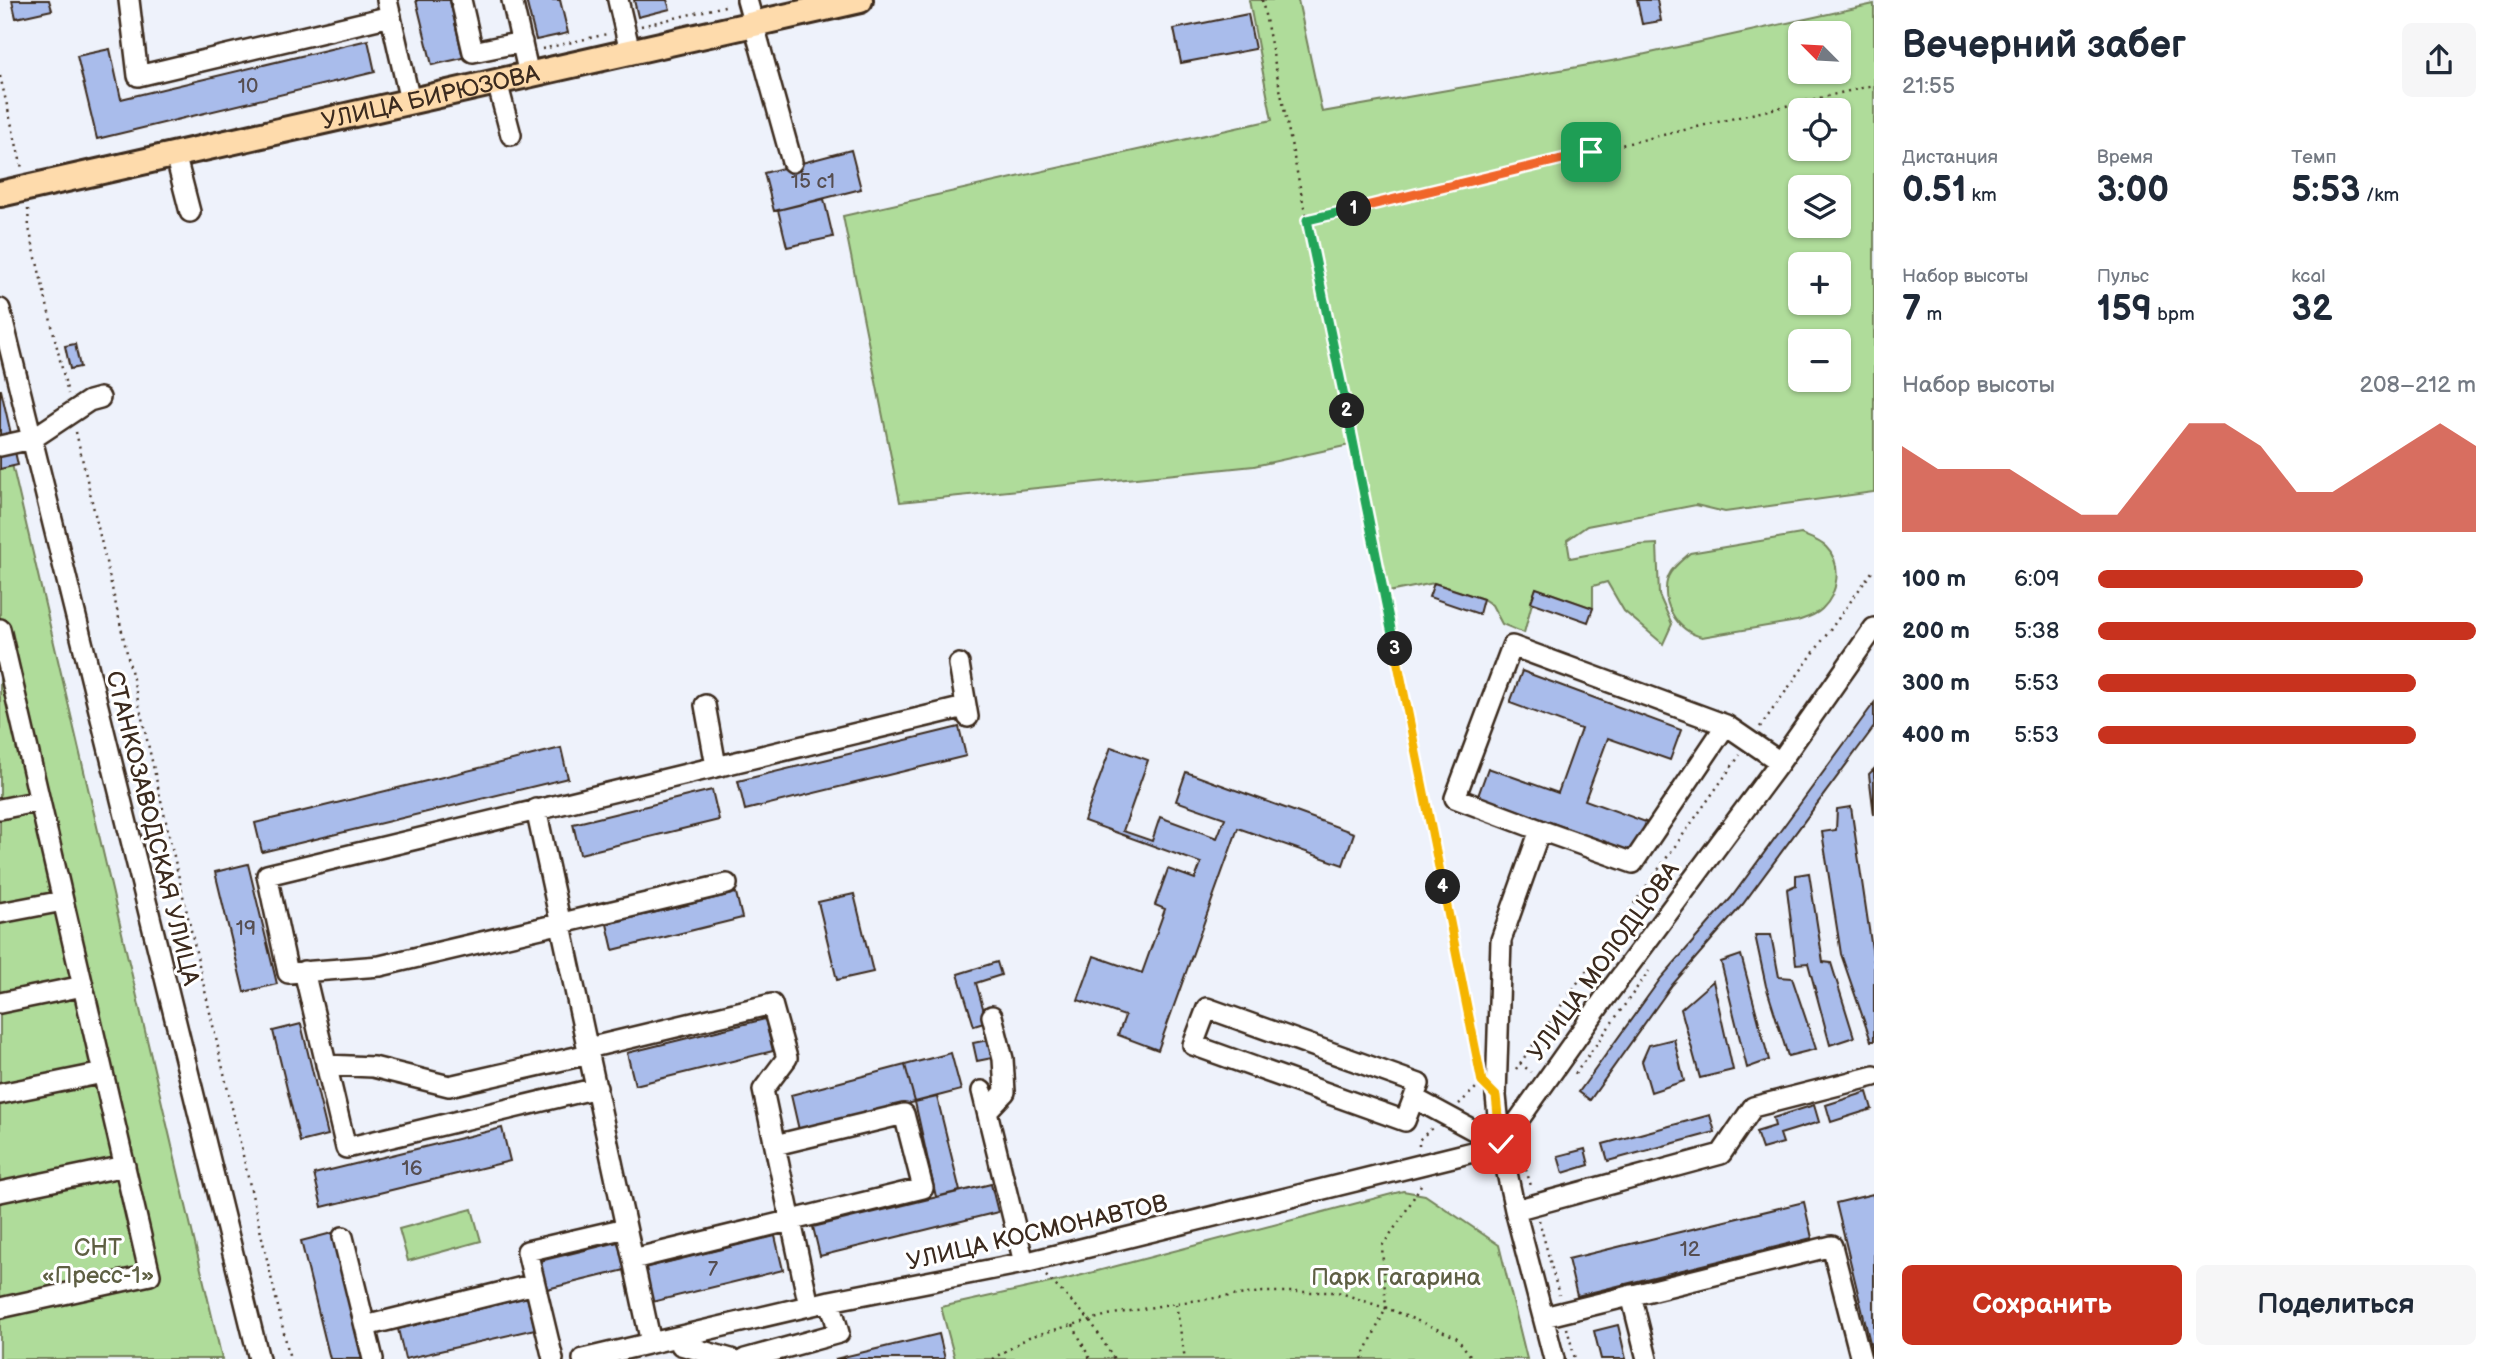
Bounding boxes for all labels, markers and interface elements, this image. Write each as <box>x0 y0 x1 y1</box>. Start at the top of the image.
north arrow <box>1788 21 1852 84</box>
map controls <box>1788 21 1851 392</box>
text: Вечерний забег <box>1902 23 2186 68</box>
button: share <box>2402 23 2476 97</box>
street label: УЛИЦА БИРЮЗОВА <box>319 59 542 136</box>
text: 21:55 <box>1902 72 1955 100</box>
house number: 10 <box>238 74 258 99</box>
button: locate <box>1788 98 1851 161</box>
pin <box>1561 122 1621 182</box>
icon: arrive <box>1572 133 1610 171</box>
text: Дистанция <box>1902 146 1998 169</box>
text: Время <box>2097 146 2153 169</box>
text: Темп <box>2291 146 2336 169</box>
house number: 15 с1 <box>791 169 835 194</box>
text: 0.51 <box>1902 169 1966 212</box>
text: 3:00 <box>2097 169 2169 212</box>
text: 5:53 <box>2291 169 2361 212</box>
button: layers <box>1788 175 1851 238</box>
text: km <box>1966 184 1997 207</box>
text: /km <box>2361 184 2399 207</box>
pin: 1 <box>1336 192 1372 227</box>
text: 1 <box>1350 197 1358 220</box>
button: + <box>1788 252 1851 315</box>
text: Набор высоты <box>1902 265 2028 288</box>
text: Пульс <box>2097 265 2149 288</box>
text: kcal <box>2291 265 2325 288</box>
text: 7 <box>1902 288 1921 331</box>
text: 159 <box>2097 288 2152 331</box>
text: 32 <box>2291 288 2333 331</box>
text: m <box>1921 303 1942 326</box>
text: bpm <box>2152 303 2195 326</box>
button: − <box>1788 329 1851 392</box>
text: Набор высоты <box>1902 371 2055 399</box>
text: 208–212 m <box>2359 371 2476 399</box>
pin: 2 <box>1330 394 1364 428</box>
text: 2 <box>1341 399 1352 422</box>
text: 100 m <box>1902 565 1966 593</box>
text: 6:09 <box>2014 565 2060 593</box>
text: 200 m <box>1902 617 1970 645</box>
text: 5:38 <box>2014 617 2059 645</box>
pin: 3 <box>1378 632 1412 666</box>
text: 3 <box>1389 637 1400 660</box>
street label: СТАНКОЗАВОДСКАЯ УЛИЦА <box>99 668 206 989</box>
text: 300 m <box>1902 669 1970 697</box>
text: 5:53 <box>2014 669 2059 697</box>
text: 400 m <box>1902 721 1970 749</box>
text: 5:53 <box>2014 721 2059 749</box>
street label: УЛИЦА МОЛОДЦОВА <box>1521 856 1686 1066</box>
pin: 4 <box>1426 870 1460 904</box>
text: 4 <box>1437 875 1448 898</box>
house number: 19 <box>236 916 256 941</box>
pin <box>1471 1114 1531 1174</box>
icon: check <box>1482 1125 1520 1163</box>
house number: 16 <box>402 1156 423 1181</box>
street label: УЛИЦА КОСМОНАВТОВ <box>904 1188 1170 1277</box>
park label: СНТ «Пресс-1» <box>42 1233 154 1290</box>
house number: 12 <box>1680 1237 1701 1262</box>
house number: 7 <box>708 1257 719 1282</box>
park label: Парк Гагарина <box>1311 1263 1481 1292</box>
button: Сохранить <box>1902 1265 2182 1345</box>
button: Поделиться <box>2196 1265 2476 1345</box>

